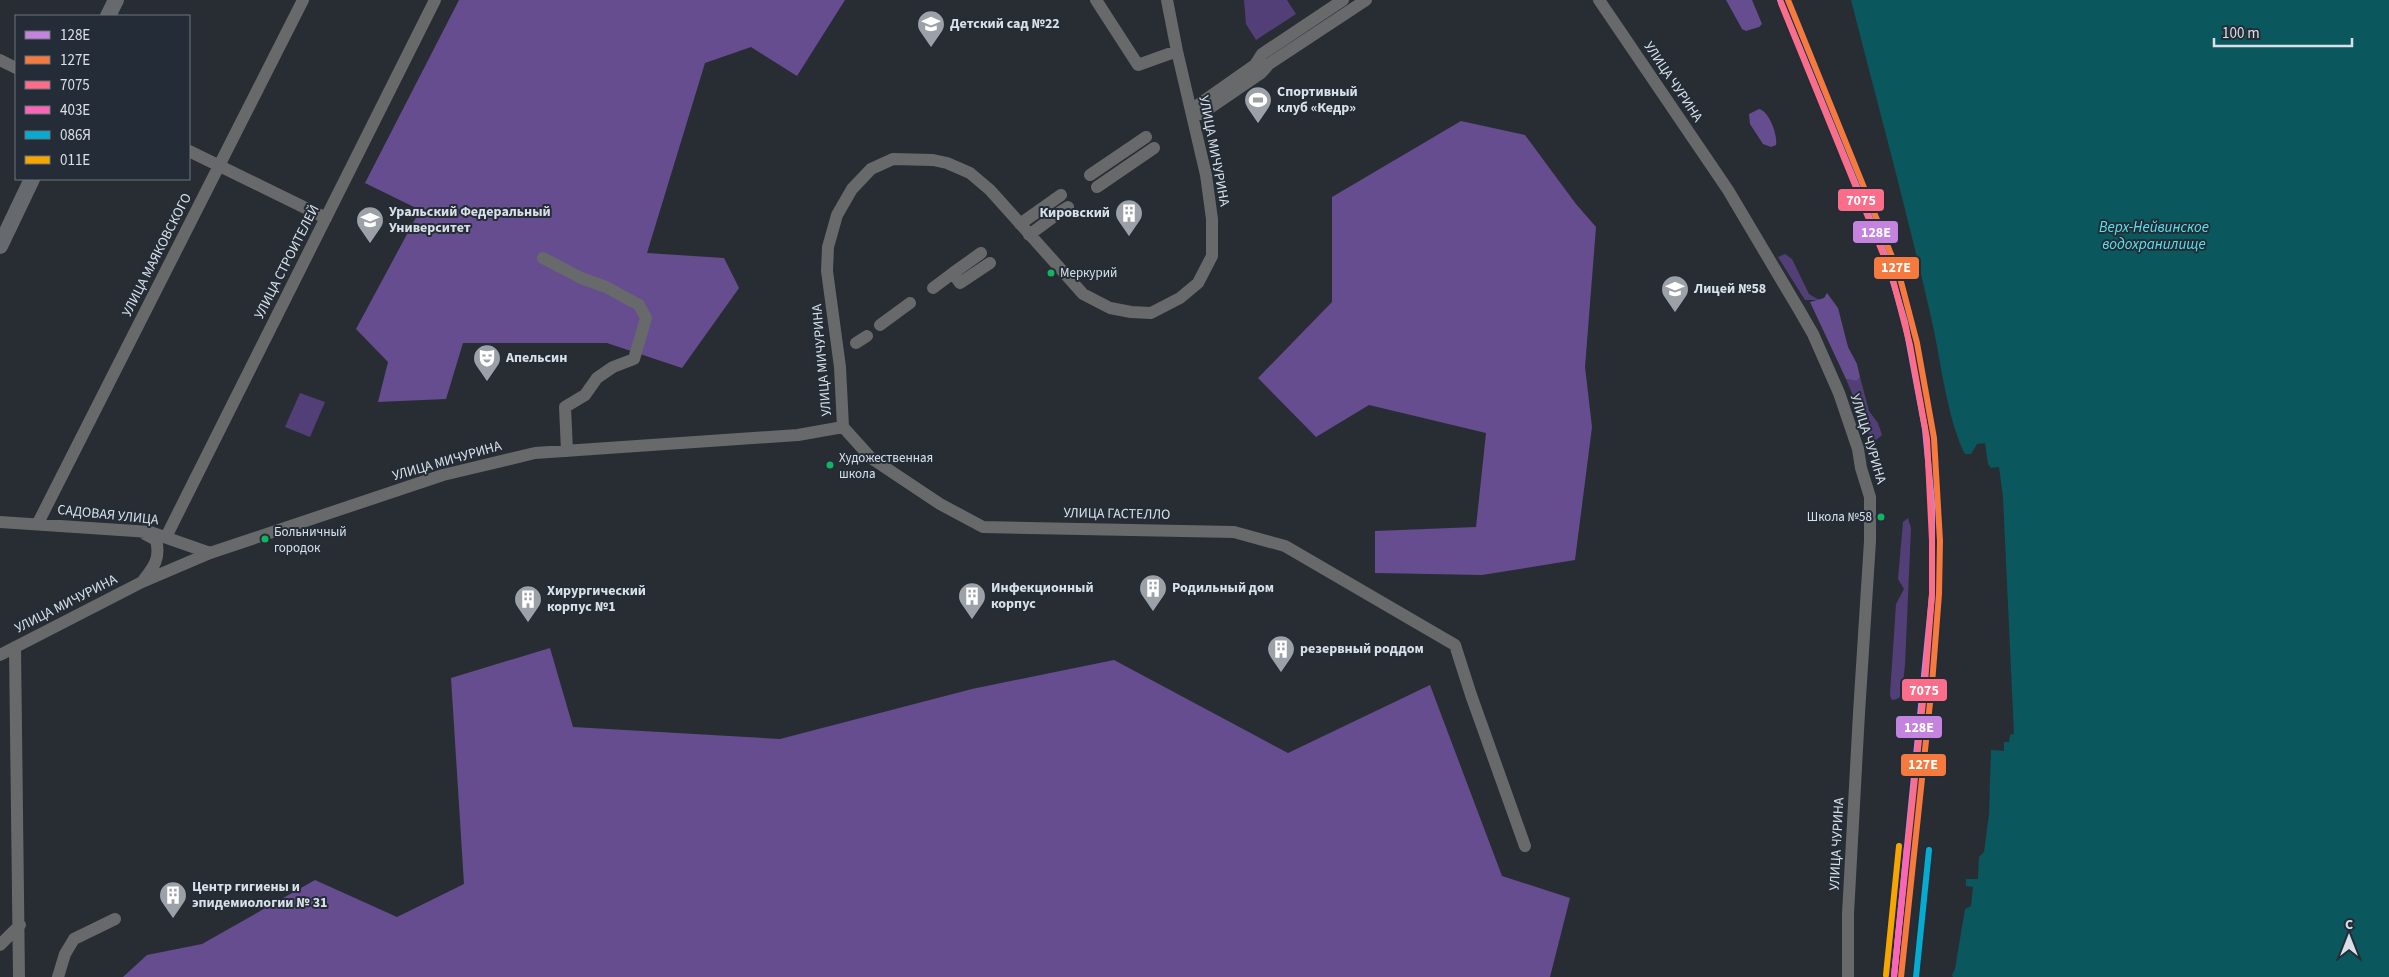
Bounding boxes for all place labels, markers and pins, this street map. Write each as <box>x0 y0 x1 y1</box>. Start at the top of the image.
school or university icon: Детский сад №22 <box>916 9 946 48</box>
place label: Детский сад №22 <box>950 14 1060 34</box>
place label: Спортивный клуб «Кедр» <box>1277 82 1358 118</box>
sports icon: Спортивный клуб «Кедр» <box>1243 85 1273 124</box>
building icon: Кировский <box>1114 198 1144 237</box>
place label: Уральский Федеральный Университет <box>389 202 551 238</box>
place label: Кировский <box>1040 203 1110 223</box>
school or university icon: Уральский Федеральный Университет <box>355 205 385 244</box>
place label: Меркурий <box>1060 264 1117 282</box>
marker: Меркурий <box>1046 268 1056 278</box>
school or university icon: Лицей №58 <box>1660 274 1690 313</box>
place label: Лицей №58 <box>1693 279 1766 299</box>
theatre icon: Апельсин <box>472 343 502 382</box>
place label: Апельсин <box>505 348 567 368</box>
place label: Художественная школа <box>839 449 933 483</box>
marker: Художественная школа <box>825 460 835 470</box>
place label: Школа №58 <box>1807 508 1872 526</box>
marker: Школа №58 <box>1876 512 1886 522</box>
place label: Больничный городок <box>274 523 347 557</box>
marker: Больничный городок <box>260 534 270 544</box>
building icon: Родильный дом <box>1138 573 1168 612</box>
place label: Инфекционный корпус <box>991 578 1094 614</box>
place label: Родильный дом <box>1172 578 1274 598</box>
place label: Хирургический корпус №1 <box>547 581 646 617</box>
building icon: Инфекционный корпус <box>957 581 987 620</box>
building icon: Хирургический корпус №1 <box>513 584 543 623</box>
building icon: резервный роддом <box>1266 634 1296 673</box>
place label: резервный роддом <box>1300 639 1424 659</box>
place label: Центр гигиены и эпидемиологии № 31 <box>192 877 327 913</box>
building icon: Центр гигиены и эпидемиологии № 31 <box>158 880 188 919</box>

